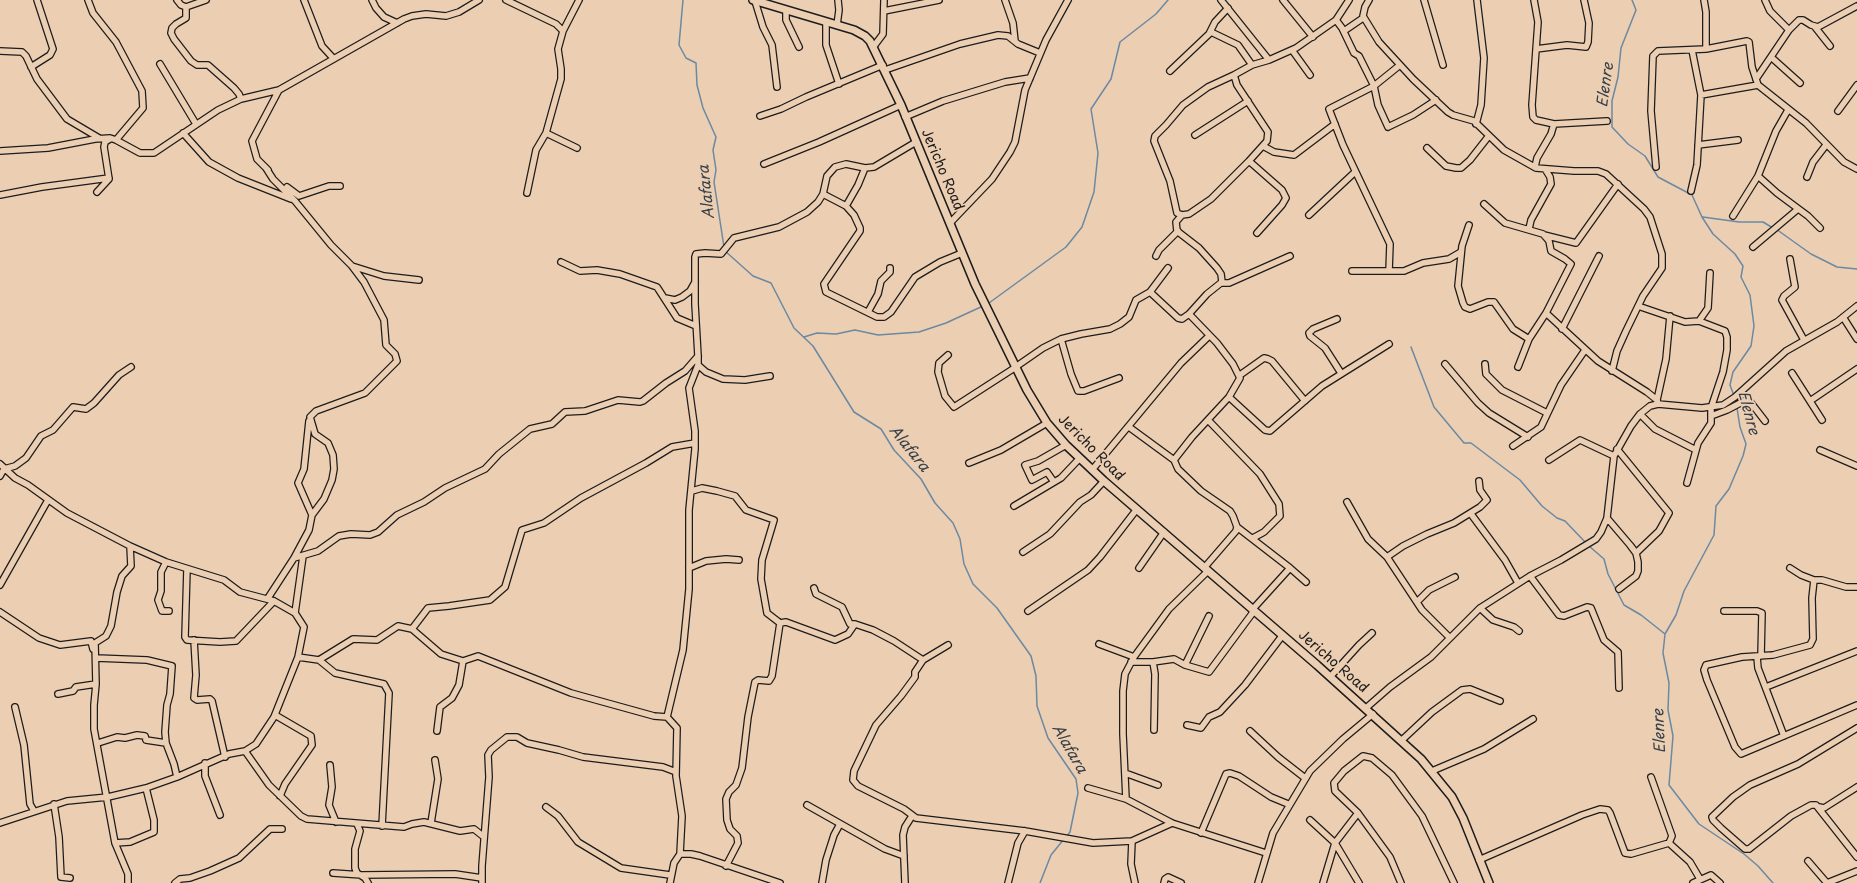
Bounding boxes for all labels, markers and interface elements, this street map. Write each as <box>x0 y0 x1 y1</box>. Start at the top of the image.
water label: Elenre <box>1594 62 1618 108</box>
street label: Jericho Road <box>917 127 967 213</box>
water label: Alafara <box>695 164 719 220</box>
water label: Elenre <box>1734 389 1762 437</box>
street label: Jericho Road <box>1054 411 1128 485</box>
water label: Alafara <box>885 422 933 476</box>
street label: Jericho Road <box>1295 627 1371 697</box>
water label: Elenre <box>1650 708 1670 754</box>
water label: Alafara <box>1048 721 1090 777</box>

